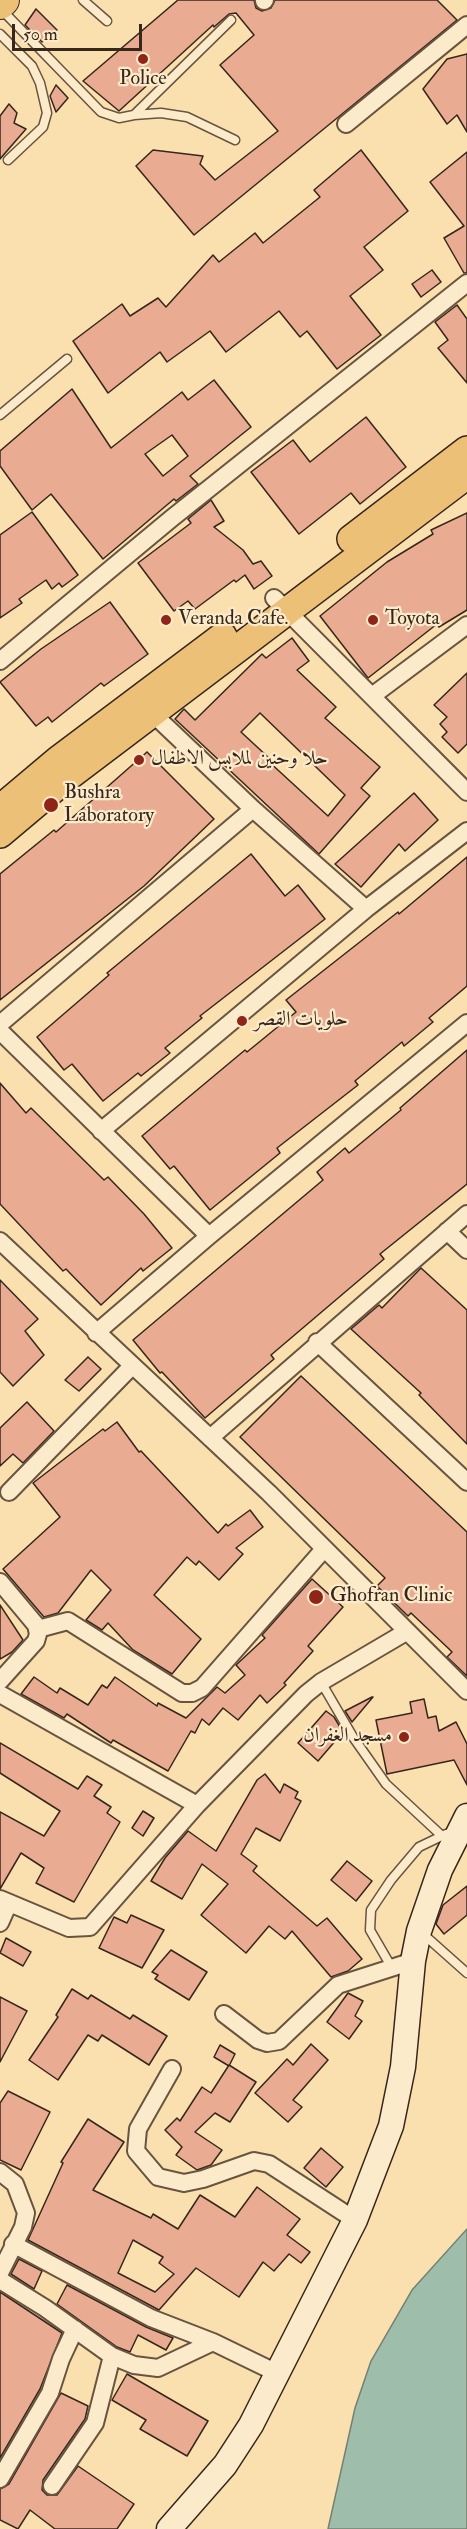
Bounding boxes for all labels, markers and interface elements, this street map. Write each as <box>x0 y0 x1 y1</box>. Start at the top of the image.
scale bar <box>15 12 146 50</box>
text: 50 m <box>23 23 58 46</box>
marker: Police <box>136 52 150 66</box>
place label: Police <box>119 68 167 92</box>
place label: Veranda Cafe. <box>178 608 288 632</box>
place label: Toyota <box>385 608 440 632</box>
marker: Veranda Cafe. <box>159 613 173 627</box>
marker: Toyota <box>366 613 380 627</box>
place label: حلا وحنين لملابس الاطفال <box>151 748 328 772</box>
marker: حلا وحنين لملابس الاطفال <box>132 753 146 767</box>
place label: Bushra Laboratory <box>64 782 154 829</box>
marker: Bushra Laboratory <box>42 796 60 814</box>
place label: حلويات القصر <box>254 1009 348 1033</box>
marker: حلويات القصر <box>235 1014 249 1028</box>
place label: Ghofran Clinic <box>330 1585 452 1609</box>
marker: Ghofran Clinic <box>307 1588 325 1606</box>
place label: مسجد الغفران <box>303 1725 392 1749</box>
marker: مسجد الغفران <box>397 1730 411 1744</box>

